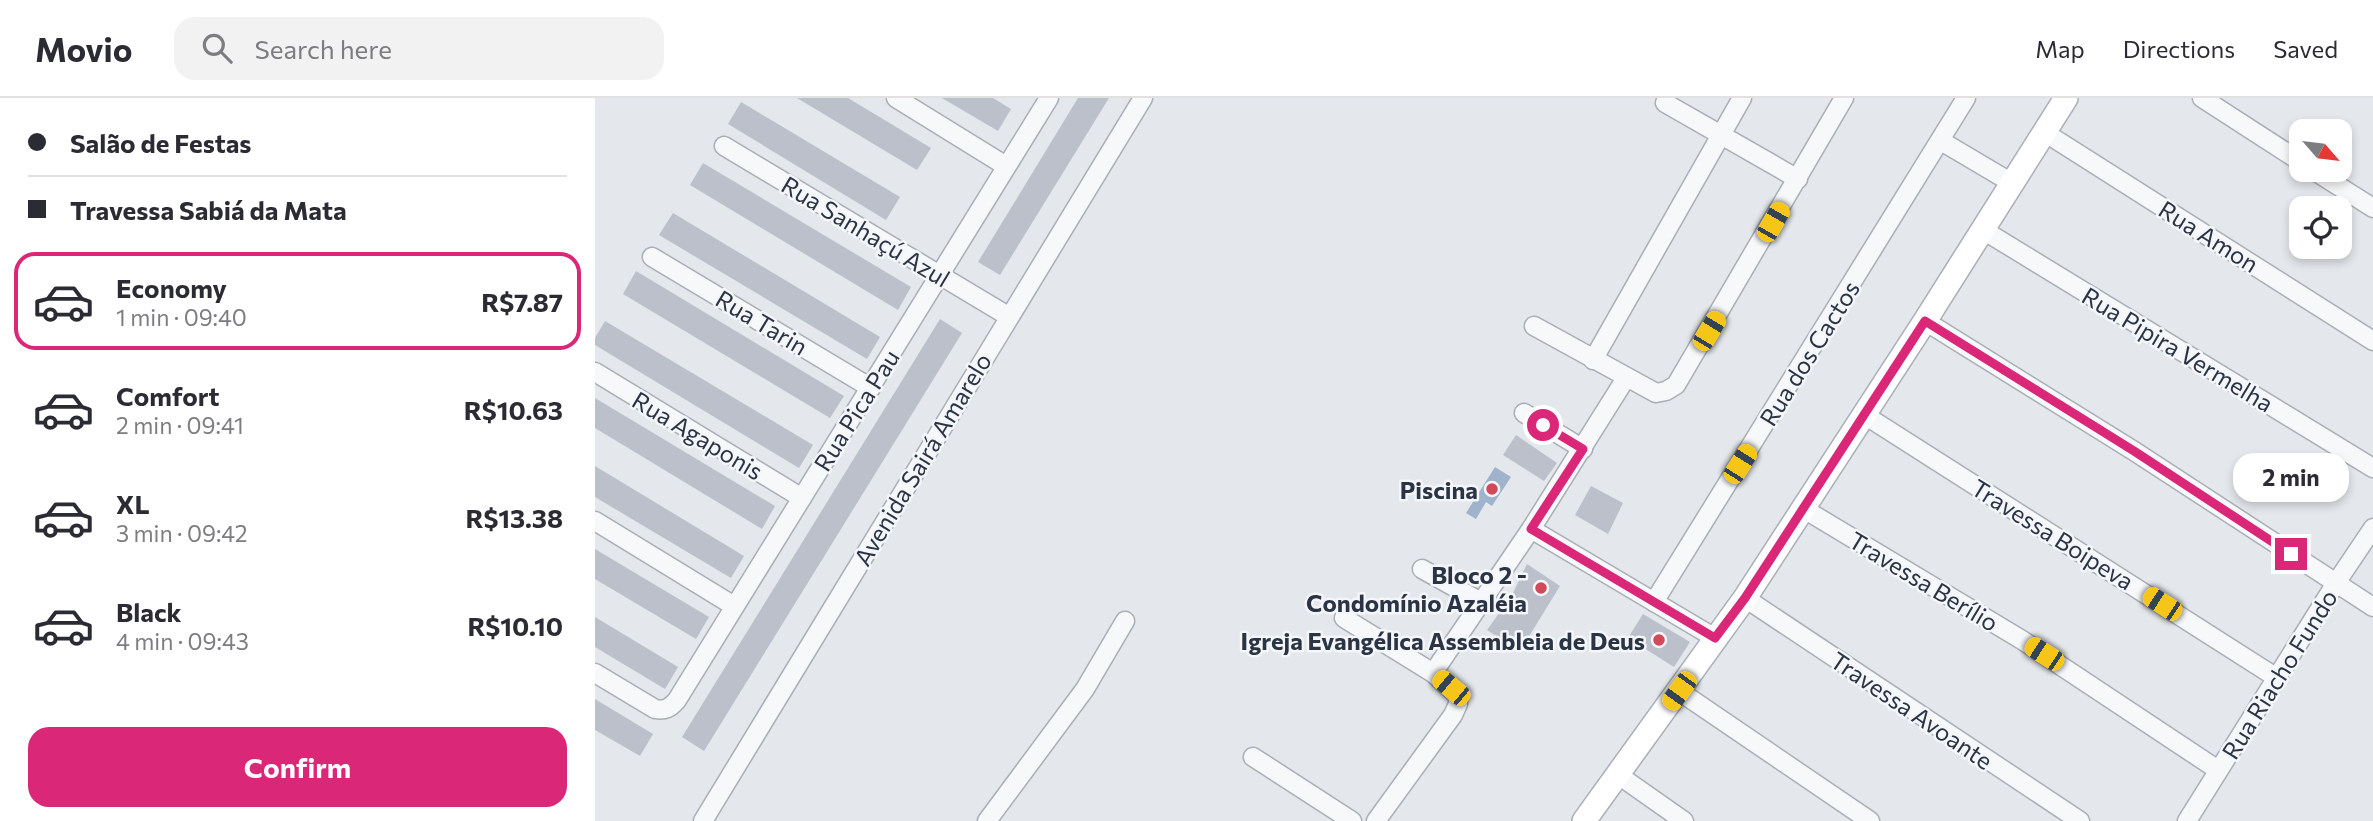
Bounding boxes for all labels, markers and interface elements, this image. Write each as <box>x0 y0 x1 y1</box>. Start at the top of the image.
search box <box>174 17 664 80</box>
text: Movio <box>35 28 132 69</box>
icon: search <box>198 29 236 67</box>
text: Search here <box>254 33 392 64</box>
text: Map <box>2035 34 2085 63</box>
text: Directions <box>2123 34 2235 63</box>
text: Saved <box>2273 34 2338 63</box>
north arrow <box>2289 119 2352 182</box>
map controls <box>2289 119 2352 259</box>
text: Salão de Festas <box>70 127 251 158</box>
street label: Rua Sanhaçú Azul <box>777 169 955 293</box>
text: Travessa Sabiá da Mata <box>70 194 347 225</box>
street label: Rua Amon <box>2154 194 2264 278</box>
button: locate <box>2289 196 2352 259</box>
car <box>1754 199 1793 245</box>
icon: car <box>32 270 95 333</box>
text: Economy <box>116 272 227 303</box>
street label: Rua dos Cactos <box>1753 275 1865 431</box>
street label: Rua Pipira Vermelha <box>2077 281 2279 417</box>
street label: Rua Tarin <box>711 283 813 361</box>
text: R$7.87 <box>481 286 563 317</box>
text: 1 min · 09:40 <box>116 303 247 331</box>
car <box>1690 308 1729 354</box>
street label: Rua Pica Pau <box>807 344 905 476</box>
street label: Avenida Sairá Amarelo <box>847 348 997 570</box>
icon: car <box>32 378 95 441</box>
text: Comfort <box>116 380 219 411</box>
street label: Rua Agaponis <box>627 385 769 485</box>
text: R$10.63 <box>464 394 563 425</box>
route start <box>1527 409 1559 441</box>
text: 2 min · 09:41 <box>116 411 244 439</box>
car <box>1720 441 1761 487</box>
callout: 2 min <box>2233 452 2349 502</box>
text: 2 min <box>2262 463 2320 491</box>
street label: Travessa Boipeva <box>1967 473 2139 595</box>
place label: Piscina <box>1400 475 1478 504</box>
marker: Piscina <box>1484 481 1500 497</box>
icon: car <box>32 486 95 549</box>
text: XL <box>116 488 150 519</box>
text: R$13.38 <box>465 502 563 533</box>
text: 3 min · 09:42 <box>116 519 248 547</box>
street label: Travessa Berílio <box>1844 525 2004 637</box>
route end <box>2275 538 2307 570</box>
place label: Bloco 2 - Condomínio Azaléia <box>1306 560 1527 617</box>
marker: Bloco 2 - Condomínio Azaléia <box>1533 580 1549 596</box>
car <box>2139 584 2186 624</box>
street label: Rua Riacho Fundo <box>2215 584 2343 764</box>
icon: car <box>32 594 95 657</box>
text: Black <box>116 596 182 627</box>
text: R$10.10 <box>467 610 563 641</box>
place label: Igreja Evangélica Assembleia de Deus <box>1241 626 1645 655</box>
text: 4 min · 09:43 <box>116 627 249 655</box>
marker: Igreja Evangélica Assembleia de Deus <box>1651 632 1667 648</box>
car <box>2021 634 2068 674</box>
street label: Travessa Avoante <box>1826 645 1998 775</box>
car <box>1429 666 1474 710</box>
car <box>1659 668 1700 714</box>
button: Confirm <box>28 727 567 807</box>

